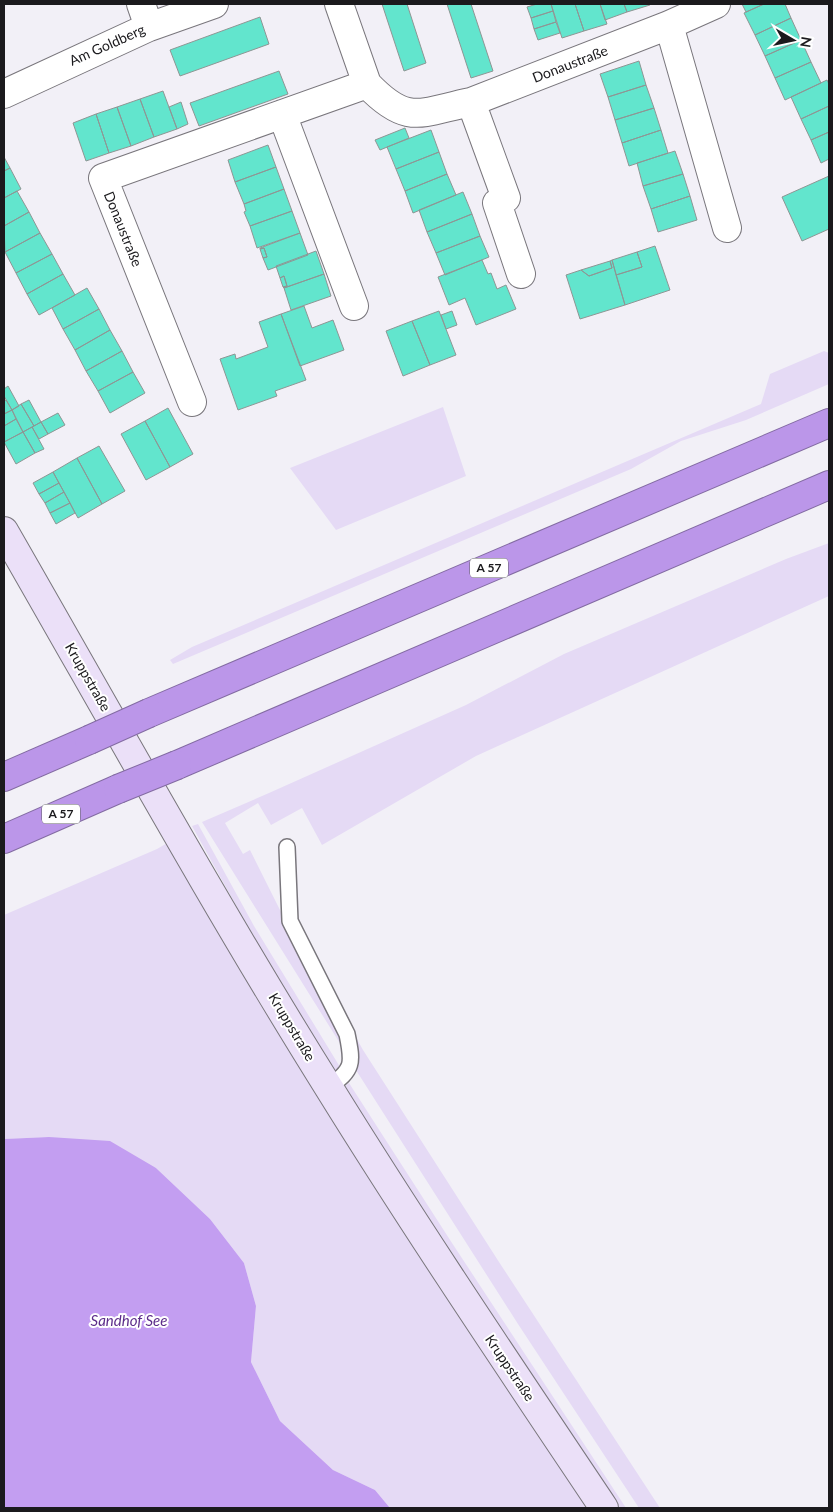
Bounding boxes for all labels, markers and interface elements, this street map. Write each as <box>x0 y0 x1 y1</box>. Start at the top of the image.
north arrow <box>768 15 818 65</box>
street label: Am Goldberg <box>66 20 147 69</box>
text: N <box>797 35 816 49</box>
street label: Donaustraße <box>530 41 610 86</box>
street label: Donaustraße <box>101 189 146 269</box>
road number: A 57 <box>470 558 508 578</box>
street label: Kruppstraße <box>62 639 115 714</box>
road number: A 57 <box>42 804 80 824</box>
street label: Kruppstraße <box>265 990 319 1064</box>
water label: Sandhof See <box>91 1311 167 1329</box>
street label: Kruppstraße <box>482 1331 539 1404</box>

